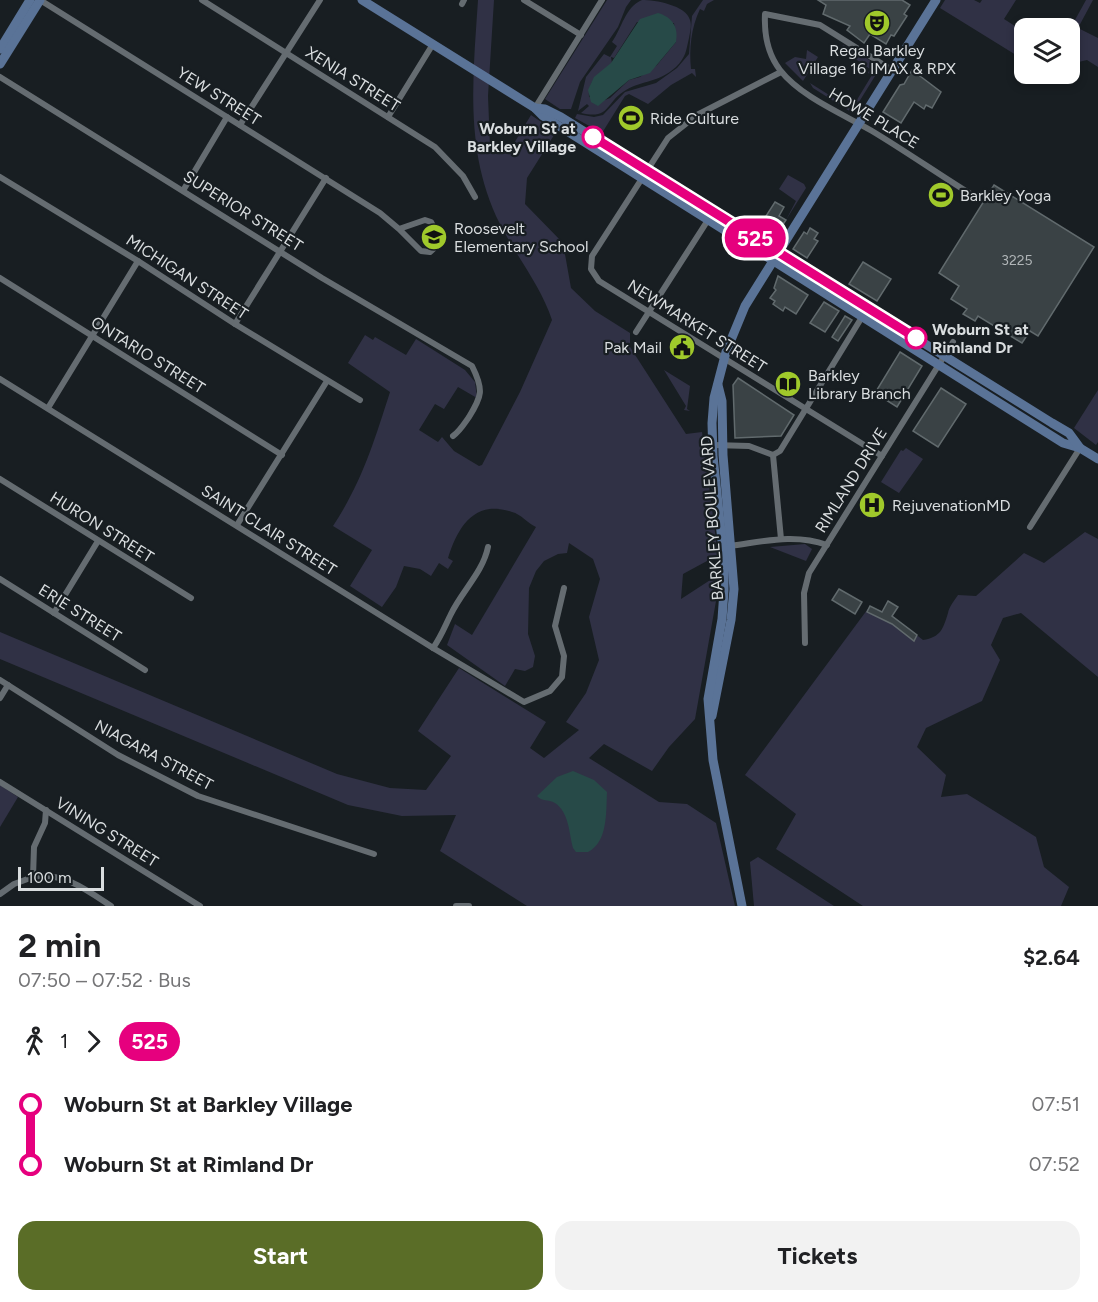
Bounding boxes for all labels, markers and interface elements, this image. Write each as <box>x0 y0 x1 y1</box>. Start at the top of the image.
theatre icon: Regal Barkley Village 16 IMAX & RPX <box>862 8 892 38</box>
map controls <box>1014 18 1080 84</box>
button: layers <box>1014 18 1080 84</box>
place label: Regal Barkley Village 16 IMAX & RPX <box>798 41 956 78</box>
street label: XENIA STREET <box>302 43 404 116</box>
street label: YEW STREET <box>174 63 264 129</box>
street label: HOWE PLACE <box>825 84 923 152</box>
sports icon: Ride Culture <box>616 103 646 133</box>
place label: Ride Culture <box>650 109 739 128</box>
place label: Woburn St at Barkley Village <box>467 119 576 156</box>
marker: Woburn St at Barkley Village <box>582 126 604 148</box>
street label: SUPERIOR STREET <box>180 167 306 255</box>
sports icon: Barkley Yoga <box>926 180 956 210</box>
place label: Barkley Yoga <box>960 186 1051 205</box>
line badge: 525 <box>720 218 789 258</box>
place label: Roosevelt Elementary School <box>454 219 588 256</box>
school or university icon: Roosevelt Elementary School <box>419 222 449 252</box>
text: 525 <box>737 226 773 251</box>
street label: MICHIGAN STREET <box>123 231 252 324</box>
house number: 3225 <box>1001 252 1033 269</box>
street label: NEWMARKET STREET <box>624 276 770 377</box>
street label: ONTARIO STREET <box>88 312 209 398</box>
place label: Woburn St at Rimland Dr <box>932 320 1029 357</box>
marker: Woburn St at Rimland Dr <box>905 327 927 349</box>
public building icon: Pak Mail <box>667 332 697 362</box>
place label: Pak Mail <box>604 338 662 357</box>
place label: Barkley Library Branch <box>808 366 911 403</box>
library icon: Barkley Library Branch <box>773 369 803 399</box>
street label: RIMLAND DRIVE <box>811 424 891 536</box>
street label: BARKLEY BOULEVARD <box>697 435 727 601</box>
street label: SAINT CLAIR STREET <box>198 481 340 579</box>
street label: HURON STREET <box>47 488 157 567</box>
hospital icon: RejuvenationMD <box>857 490 887 520</box>
place label: RejuvenationMD <box>892 496 1010 515</box>
street label: ERIE STREET <box>35 580 125 646</box>
street label: NIAGARA STREET <box>92 716 217 794</box>
street label: VINING STREET <box>52 793 162 871</box>
scale bar <box>18 864 104 892</box>
text: 100 m <box>27 868 72 887</box>
text: 2 min <box>18 926 101 965</box>
text: $2.64 <box>1023 944 1080 971</box>
text: 07:50 – 07:52 · Bus <box>18 968 191 992</box>
icon: walk <box>18 1025 51 1058</box>
icon: forward <box>77 1025 110 1058</box>
text: 1 <box>60 1029 68 1053</box>
text: 525 <box>131 1029 168 1054</box>
text: Woburn St at Barkley Village <box>64 1091 352 1118</box>
text: 07:51 <box>1032 1092 1080 1116</box>
text: Woburn St at Rimland Dr <box>64 1151 313 1178</box>
text: 07:52 <box>1029 1152 1080 1176</box>
button: Start <box>18 1221 543 1290</box>
button: Tickets <box>555 1221 1080 1290</box>

